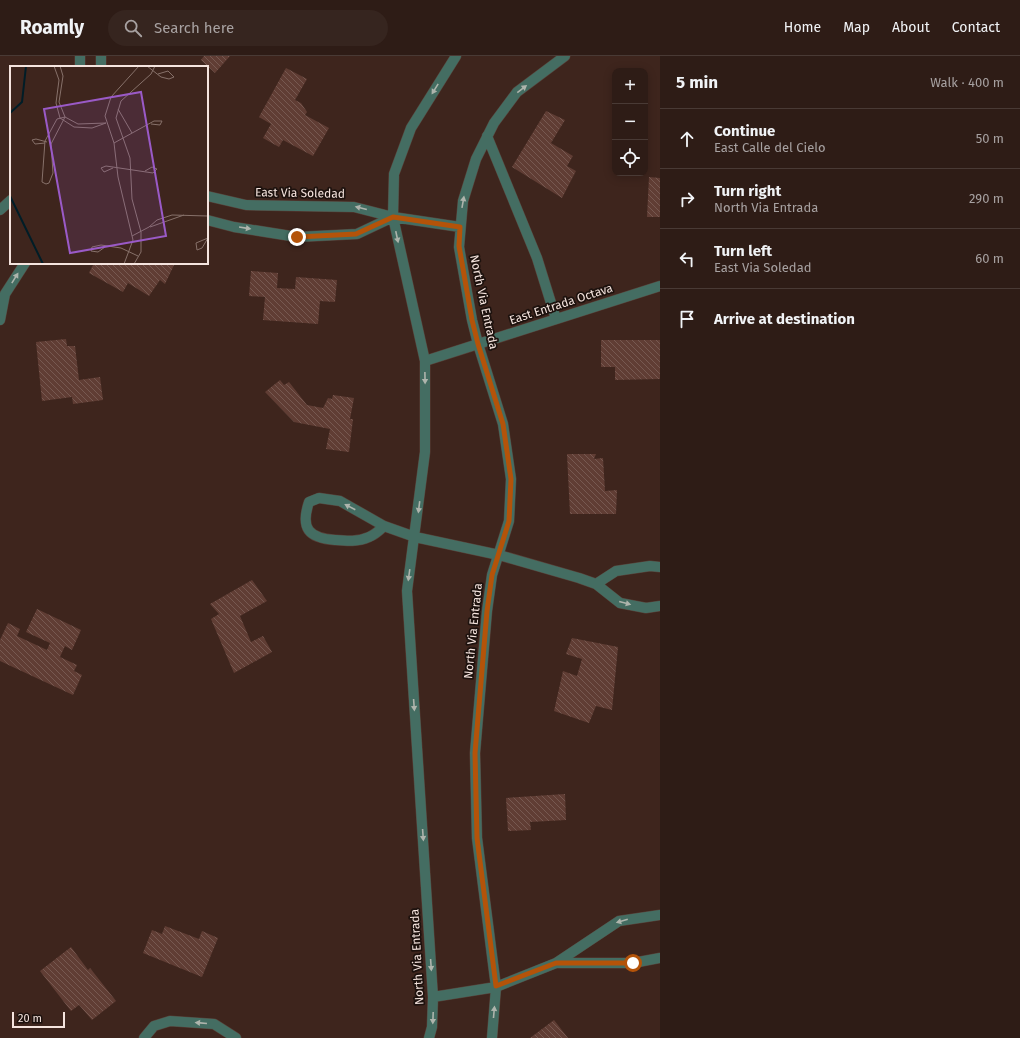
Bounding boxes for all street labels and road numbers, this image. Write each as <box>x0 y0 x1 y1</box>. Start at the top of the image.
street label: East Via Soledad <box>255 185 345 201</box>
street label: North Via Entrada <box>467 253 501 351</box>
street label: East Entrada Octava <box>507 281 615 327</box>
street label: North Via Entrada <box>461 582 485 680</box>
street label: North Via Entrada <box>407 909 427 1005</box>

